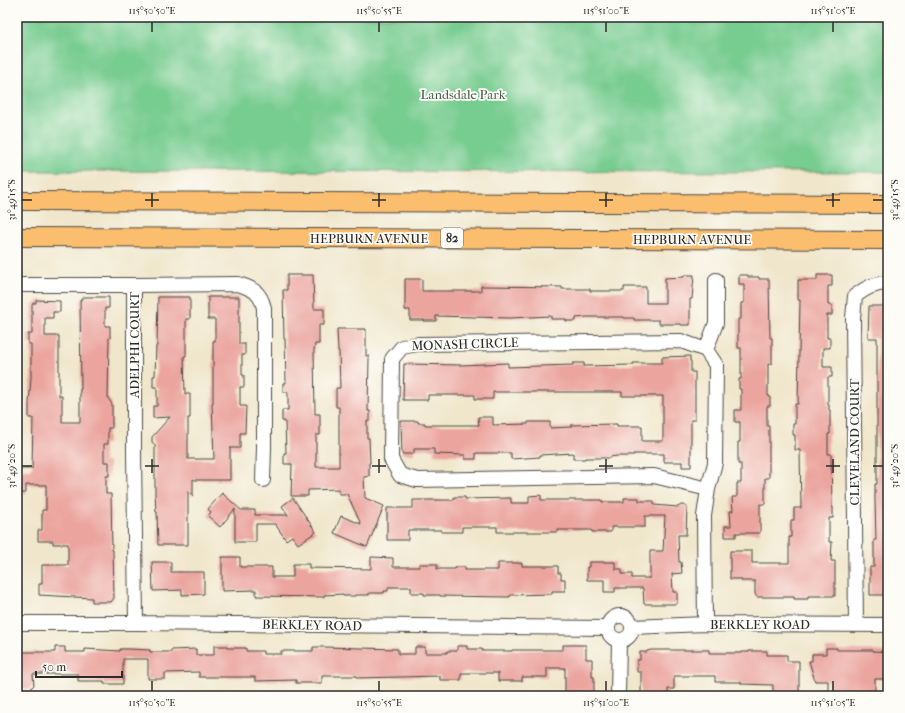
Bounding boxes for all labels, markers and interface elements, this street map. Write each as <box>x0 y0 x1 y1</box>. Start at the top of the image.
text: 115°50'50"E <box>129 5 175 17</box>
text: 115°50'55"E <box>356 5 402 17</box>
text: 115°51'00"E <box>583 5 629 17</box>
text: 115°51'05"E <box>811 5 855 17</box>
park label: Landsdale Park <box>421 87 506 102</box>
text: 31°49'15"S <box>6 179 18 221</box>
text: 31°49'15"S <box>889 179 901 221</box>
road number: 82 <box>441 228 463 248</box>
street label: HEPBURN AVENUE <box>310 231 428 246</box>
street label: HEPBURN AVENUE <box>633 232 751 247</box>
street label: ADELPHI COURT <box>127 291 142 399</box>
street label: MONASH CIRCLE <box>411 335 519 353</box>
street label: CLEVELAND COURT <box>847 378 862 505</box>
text: 31°49'20"S <box>6 444 18 488</box>
text: 31°49'20"S <box>889 444 901 488</box>
street label: BERKLEY ROAD <box>262 617 362 633</box>
street label: BERKLEY ROAD <box>710 617 810 632</box>
scale bar <box>36 653 122 679</box>
text: 50 m <box>42 660 66 674</box>
text: 115°50'50"E <box>129 697 175 709</box>
text: 115°50'55"E <box>356 697 402 709</box>
text: 115°51'00"E <box>583 697 629 709</box>
text: 115°51'05"E <box>811 697 855 709</box>

